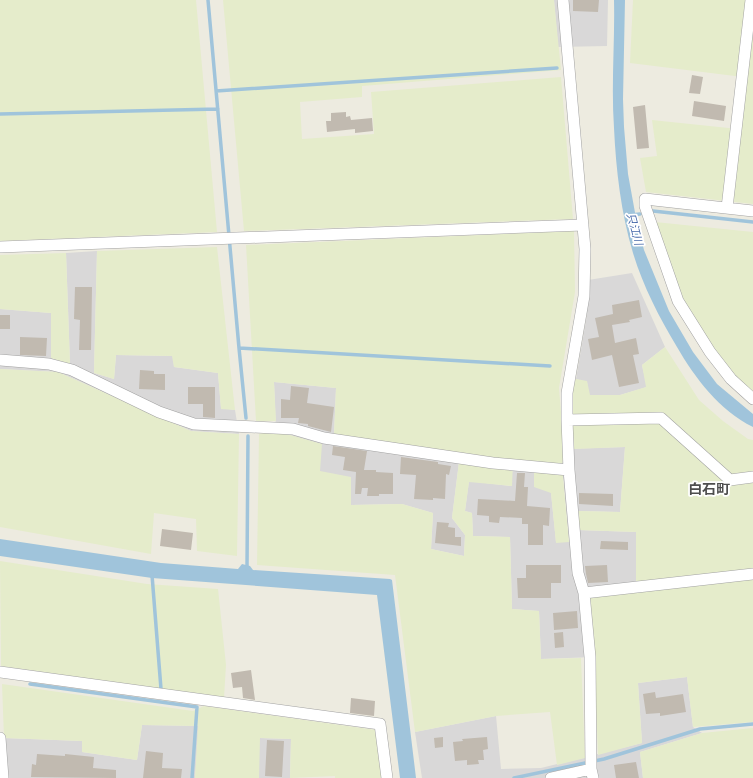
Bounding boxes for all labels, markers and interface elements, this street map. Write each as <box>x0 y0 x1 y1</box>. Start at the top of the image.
water label: 只江川 <box>624 211 646 248</box>
district label: 白石町 <box>688 480 730 498</box>

